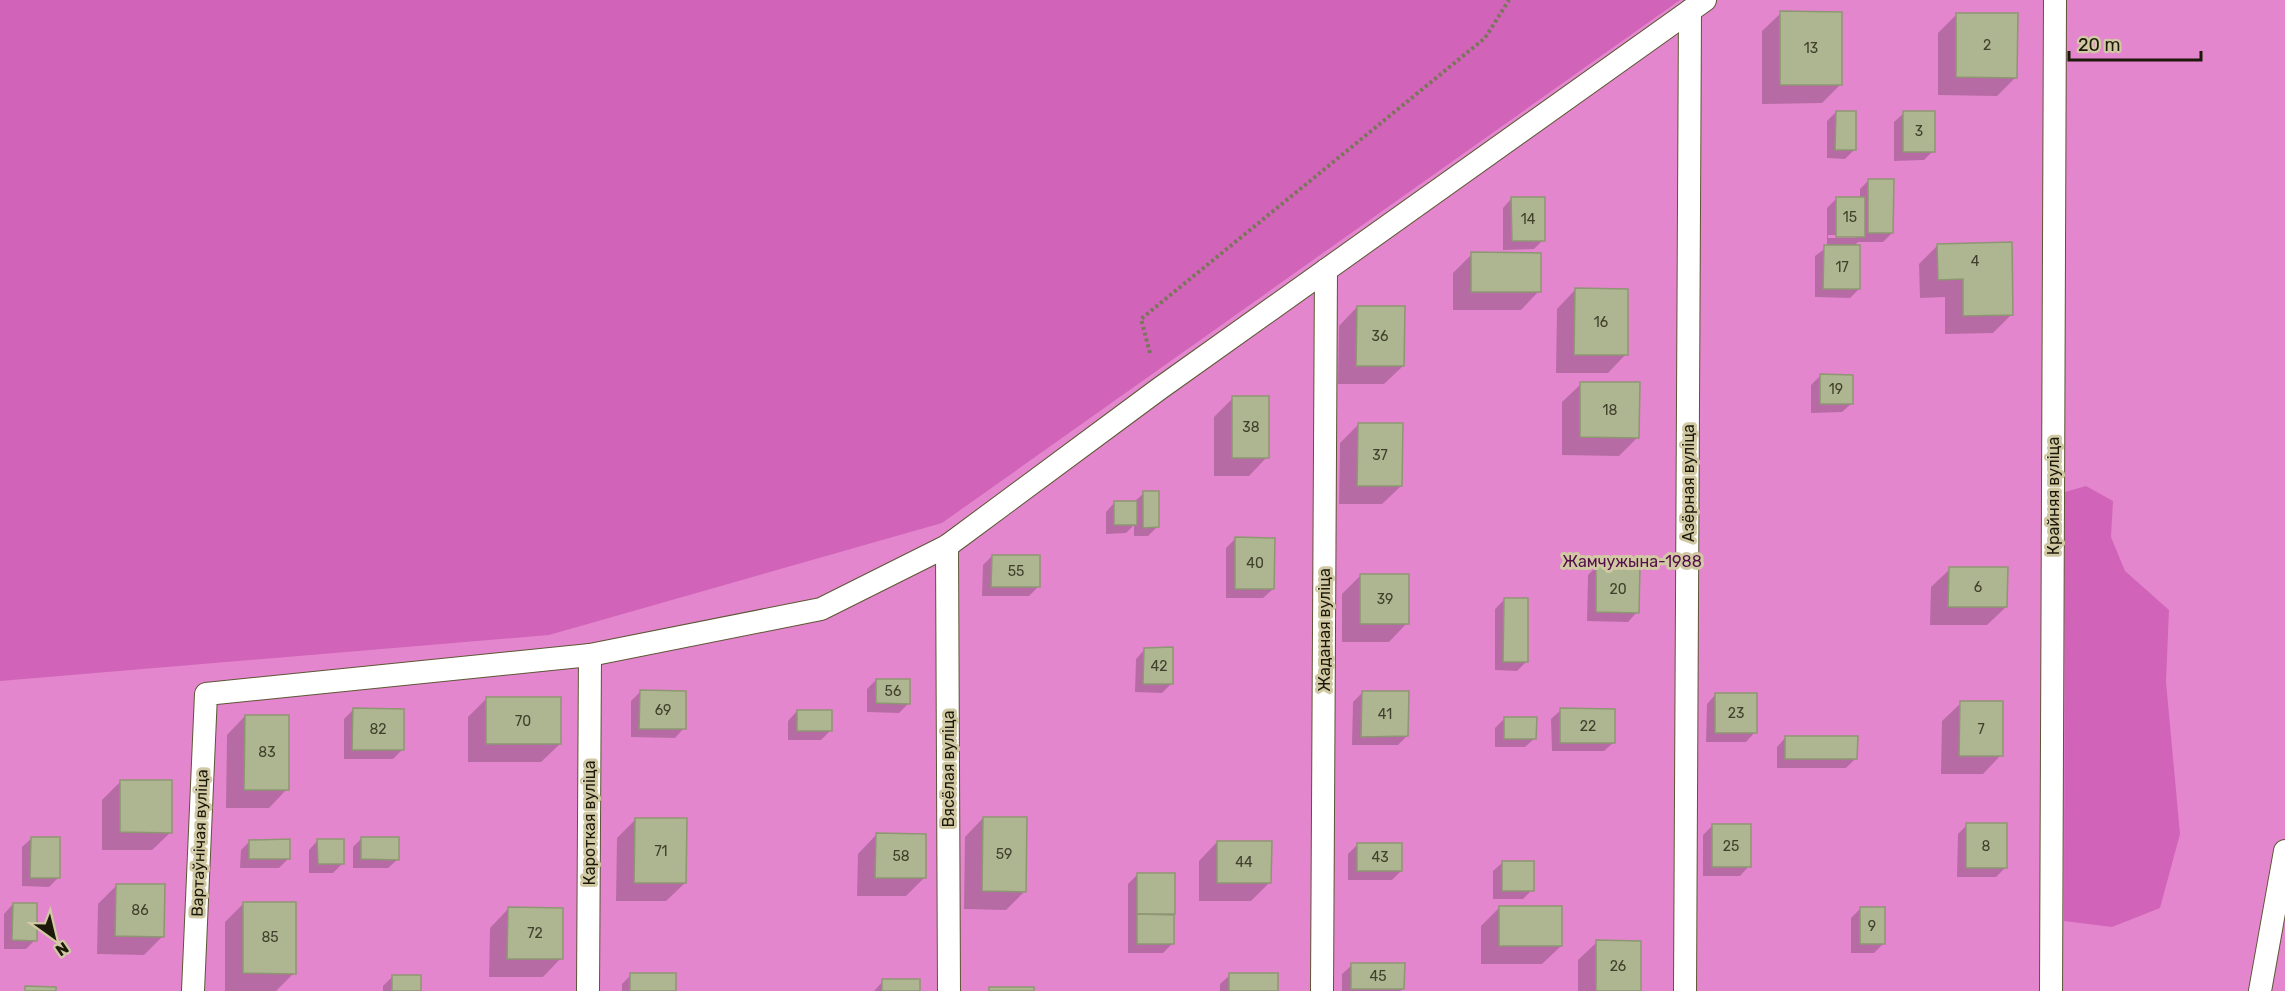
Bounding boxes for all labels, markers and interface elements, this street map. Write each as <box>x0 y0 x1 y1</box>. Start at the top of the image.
scale bar <box>2069 24 2201 62</box>
text: 20 m <box>2078 34 2120 56</box>
house number: 2 <box>1983 37 1991 54</box>
house number: 13 <box>1804 40 1818 57</box>
house number: 3 <box>1915 123 1923 140</box>
house number: 15 <box>1843 209 1857 226</box>
house number: 14 <box>1521 211 1536 228</box>
house number: 4 <box>1971 253 1980 270</box>
house number: 17 <box>1835 259 1849 276</box>
house number: 16 <box>1594 314 1608 331</box>
house number: 36 <box>1372 328 1388 345</box>
house number: 19 <box>1829 381 1843 398</box>
house number: 18 <box>1603 402 1618 419</box>
house number: 38 <box>1242 419 1260 436</box>
street label: Азёрная вуліца <box>1679 424 1698 542</box>
street label: Крайняя вуліца <box>2044 437 2063 555</box>
house number: 37 <box>1372 447 1388 464</box>
park label: Жамчужына-1988 <box>1562 552 1702 571</box>
house number: 40 <box>1246 555 1264 572</box>
house number: 55 <box>1008 563 1024 580</box>
street label: Жаданая вуліца <box>1315 568 1334 692</box>
house number: 6 <box>1974 579 1982 596</box>
house number: 20 <box>1609 581 1627 598</box>
house number: 39 <box>1377 591 1393 608</box>
house number: 42 <box>1151 658 1167 675</box>
house number: 56 <box>885 683 901 700</box>
house number: 69 <box>655 702 671 719</box>
house number: 23 <box>1728 705 1744 722</box>
house number: 41 <box>1378 706 1392 723</box>
street label: Вясёлая вуліца <box>939 710 958 828</box>
house number: 70 <box>515 713 531 730</box>
house number: 22 <box>1580 718 1596 735</box>
house number: 82 <box>369 721 387 738</box>
house number: 7 <box>1977 721 1985 738</box>
house number: 83 <box>258 744 276 761</box>
street label: Кароткая вуліца <box>580 760 599 886</box>
street label: Вартаўнічая вуліца <box>187 769 212 917</box>
house number: 25 <box>1723 838 1739 855</box>
house number: 8 <box>1982 838 1991 855</box>
house number: 71 <box>654 843 668 860</box>
house number: 59 <box>996 846 1012 863</box>
house number: 58 <box>892 848 910 865</box>
house number: 43 <box>1371 849 1389 866</box>
house number: 44 <box>1235 854 1253 871</box>
house number: 86 <box>131 902 149 919</box>
north arrow <box>24 907 84 967</box>
house number: 9 <box>1868 918 1876 935</box>
house number: 72 <box>527 925 543 942</box>
house number: 85 <box>261 929 279 946</box>
text: N <box>52 938 72 960</box>
house number: 26 <box>1610 958 1626 975</box>
house number: 45 <box>1369 968 1387 985</box>

